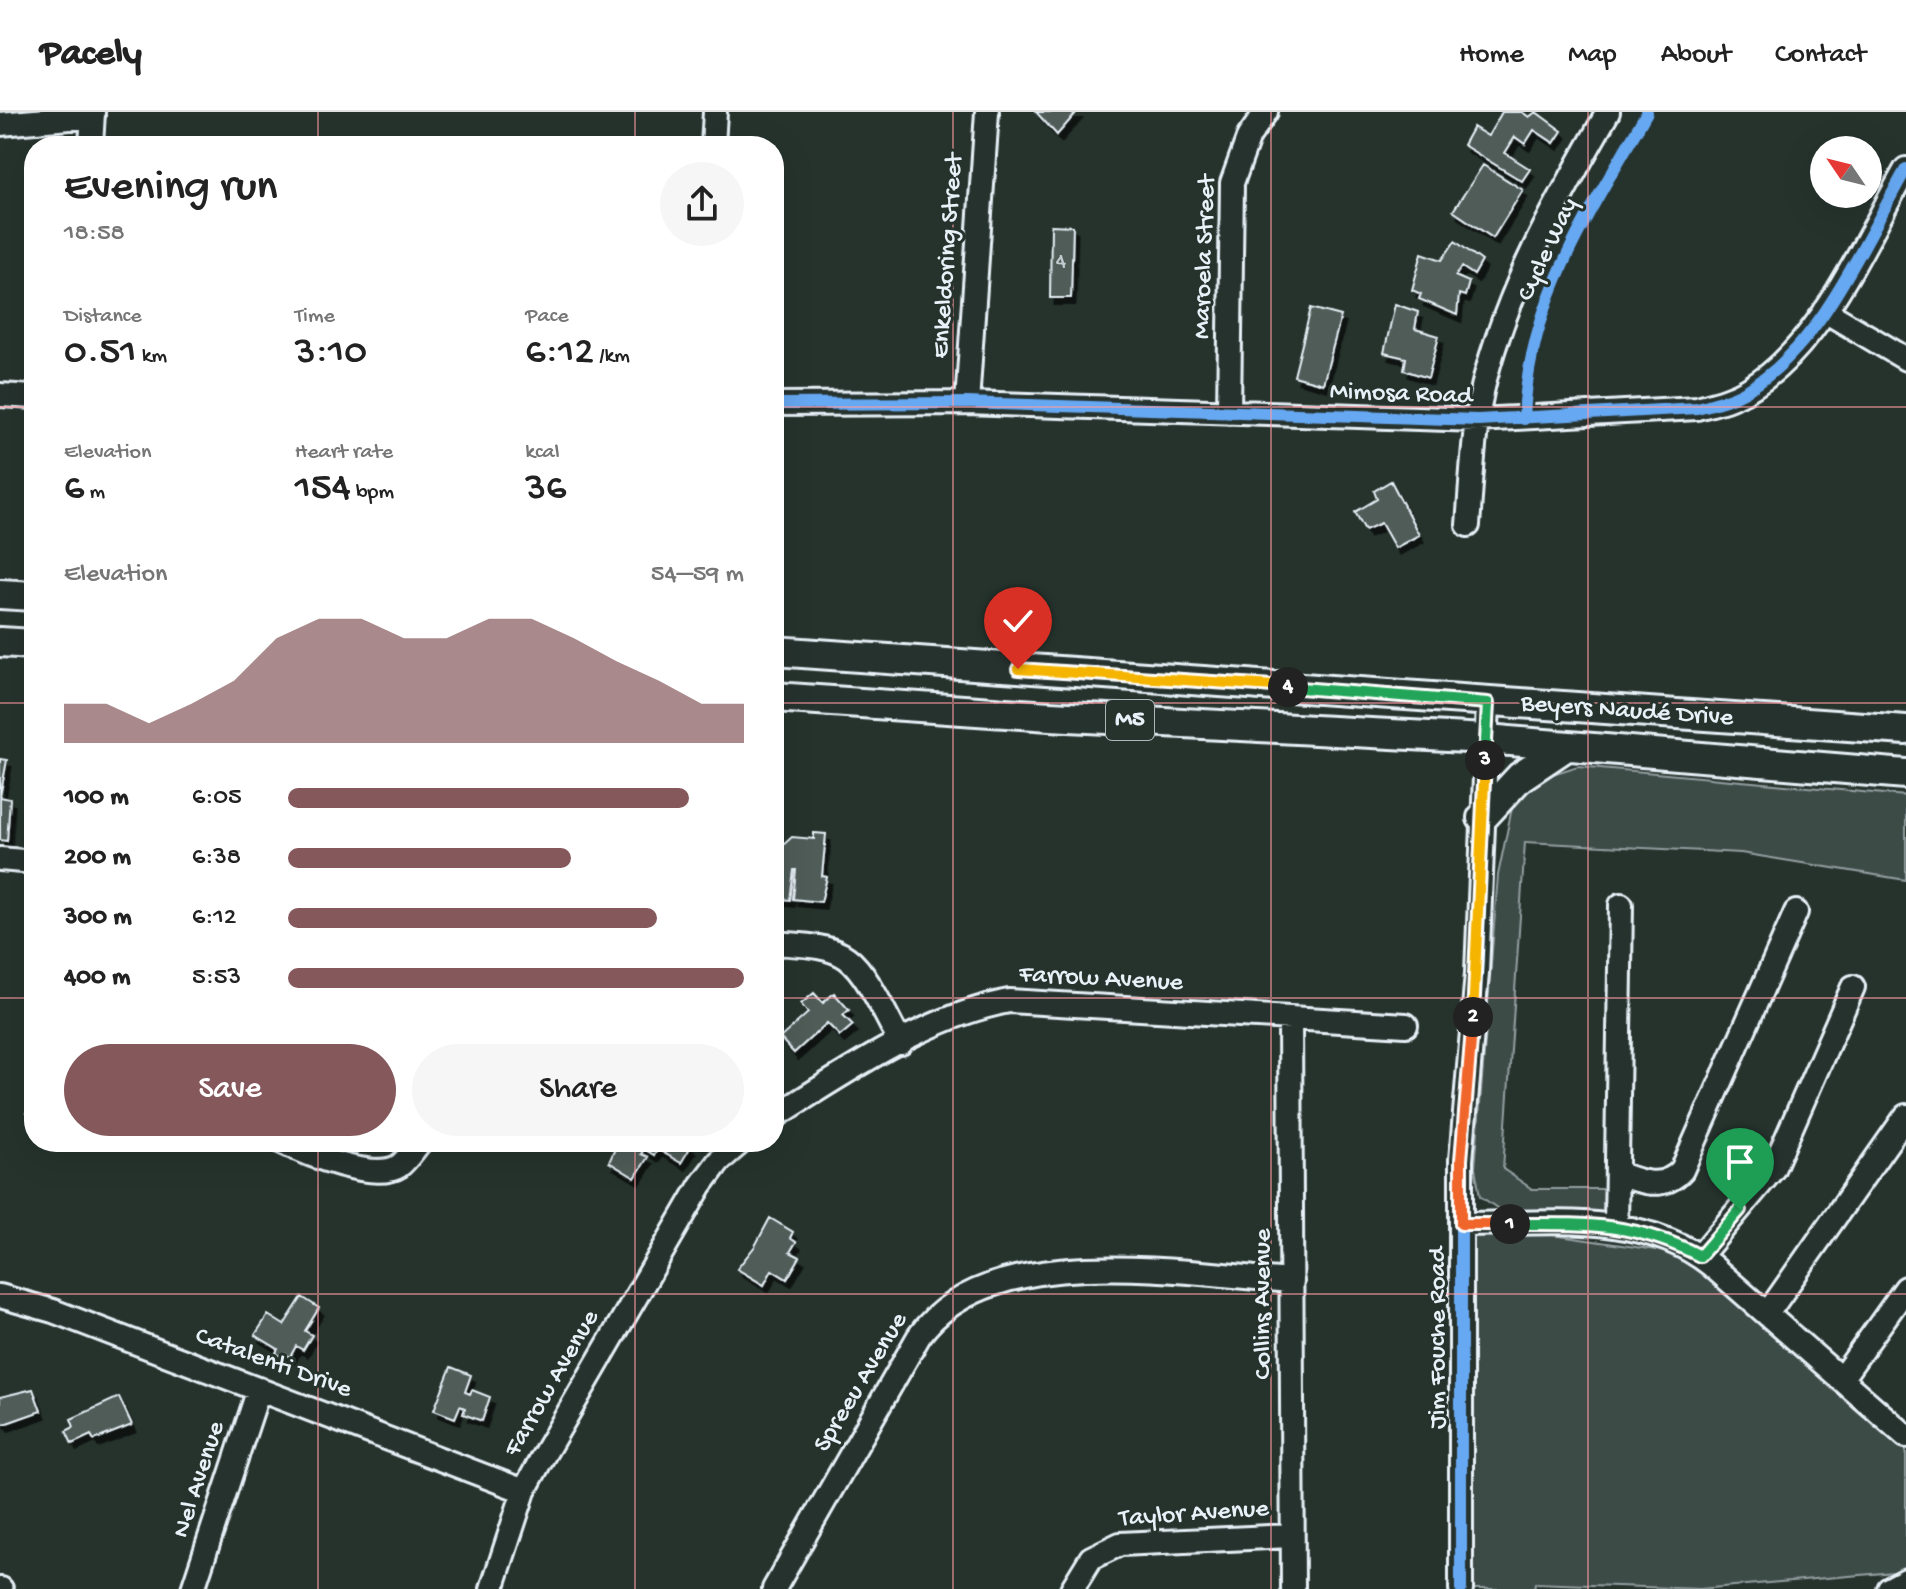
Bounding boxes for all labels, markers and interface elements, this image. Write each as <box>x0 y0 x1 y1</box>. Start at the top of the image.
text: Pacely <box>40 33 142 77</box>
text: Home <box>1459 39 1524 72</box>
text: Map <box>1568 39 1617 72</box>
text: About <box>1661 39 1731 72</box>
text: Contact <box>1775 39 1866 72</box>
north arrow <box>1810 136 1882 208</box>
map controls <box>1810 136 1882 208</box>
street label: Enkeldoring Street <box>926 150 972 360</box>
button: share <box>660 162 744 246</box>
text: Evening run <box>64 163 277 215</box>
street label: Maroela Street <box>1188 172 1224 340</box>
street label: Cycle Way <box>1512 193 1586 307</box>
text: 18:58 <box>64 219 125 250</box>
house number: 4 <box>1056 249 1067 275</box>
text: Distance <box>64 304 142 330</box>
text: Time <box>295 304 335 330</box>
text: Pace <box>525 304 569 330</box>
text: 0.51 <box>64 330 136 377</box>
text: 3:10 <box>295 330 367 377</box>
text: 6:12 <box>525 330 594 377</box>
text: km <box>136 344 167 370</box>
text: /km <box>594 344 630 370</box>
street label: Mimosa Road <box>1329 377 1475 413</box>
text: Elevation <box>64 440 151 466</box>
text: Heart rate <box>295 440 393 466</box>
text: kcal <box>525 440 560 466</box>
text: 6 <box>64 466 84 513</box>
text: 154 <box>295 466 351 513</box>
text: 36 <box>525 466 566 513</box>
text: m <box>84 480 105 506</box>
text: bpm <box>351 480 394 506</box>
text: Elevation <box>64 560 167 591</box>
text: 54–59 m <box>651 560 744 591</box>
pin <box>984 587 1052 669</box>
icon: check <box>996 599 1040 643</box>
pin: 4 <box>1268 667 1308 707</box>
text: 4 <box>1283 674 1293 700</box>
street label: Beyers Naudé Drive <box>1519 689 1735 735</box>
road number: M5 <box>1106 700 1154 740</box>
pin: 3 <box>1465 740 1505 780</box>
text: 3 <box>1479 747 1491 773</box>
text: 100 m <box>64 783 129 814</box>
text: 6:05 <box>192 783 242 814</box>
text: 200 m <box>64 843 131 874</box>
text: 6:38 <box>192 843 241 874</box>
text: 300 m <box>64 903 132 934</box>
text: 6:12 <box>192 903 237 934</box>
street label: Farrow Avenue <box>1017 960 1184 1000</box>
text: 400 m <box>64 963 130 994</box>
text: 5:53 <box>192 963 241 994</box>
pin: 2 <box>1453 997 1493 1037</box>
text: 2 <box>1468 1004 1478 1030</box>
button: Save <box>64 1044 396 1136</box>
button: Share <box>412 1044 744 1136</box>
pin <box>1706 1128 1774 1210</box>
icon: arrive <box>1718 1140 1762 1184</box>
pin: 1 <box>1490 1204 1530 1244</box>
text: 1 <box>1506 1211 1514 1237</box>
street label: Collins Avenue <box>1249 1228 1280 1379</box>
street label: Jim Fouche Road <box>1424 1245 1455 1429</box>
street label: Farrow Avenue <box>498 1305 608 1464</box>
street label: Spreeu Avenue <box>808 1307 916 1458</box>
street label: Catalenti Drive <box>191 1321 356 1407</box>
street label: Nel Avenue <box>167 1417 234 1542</box>
street label: Taylor Avenue <box>1116 1494 1270 1536</box>

